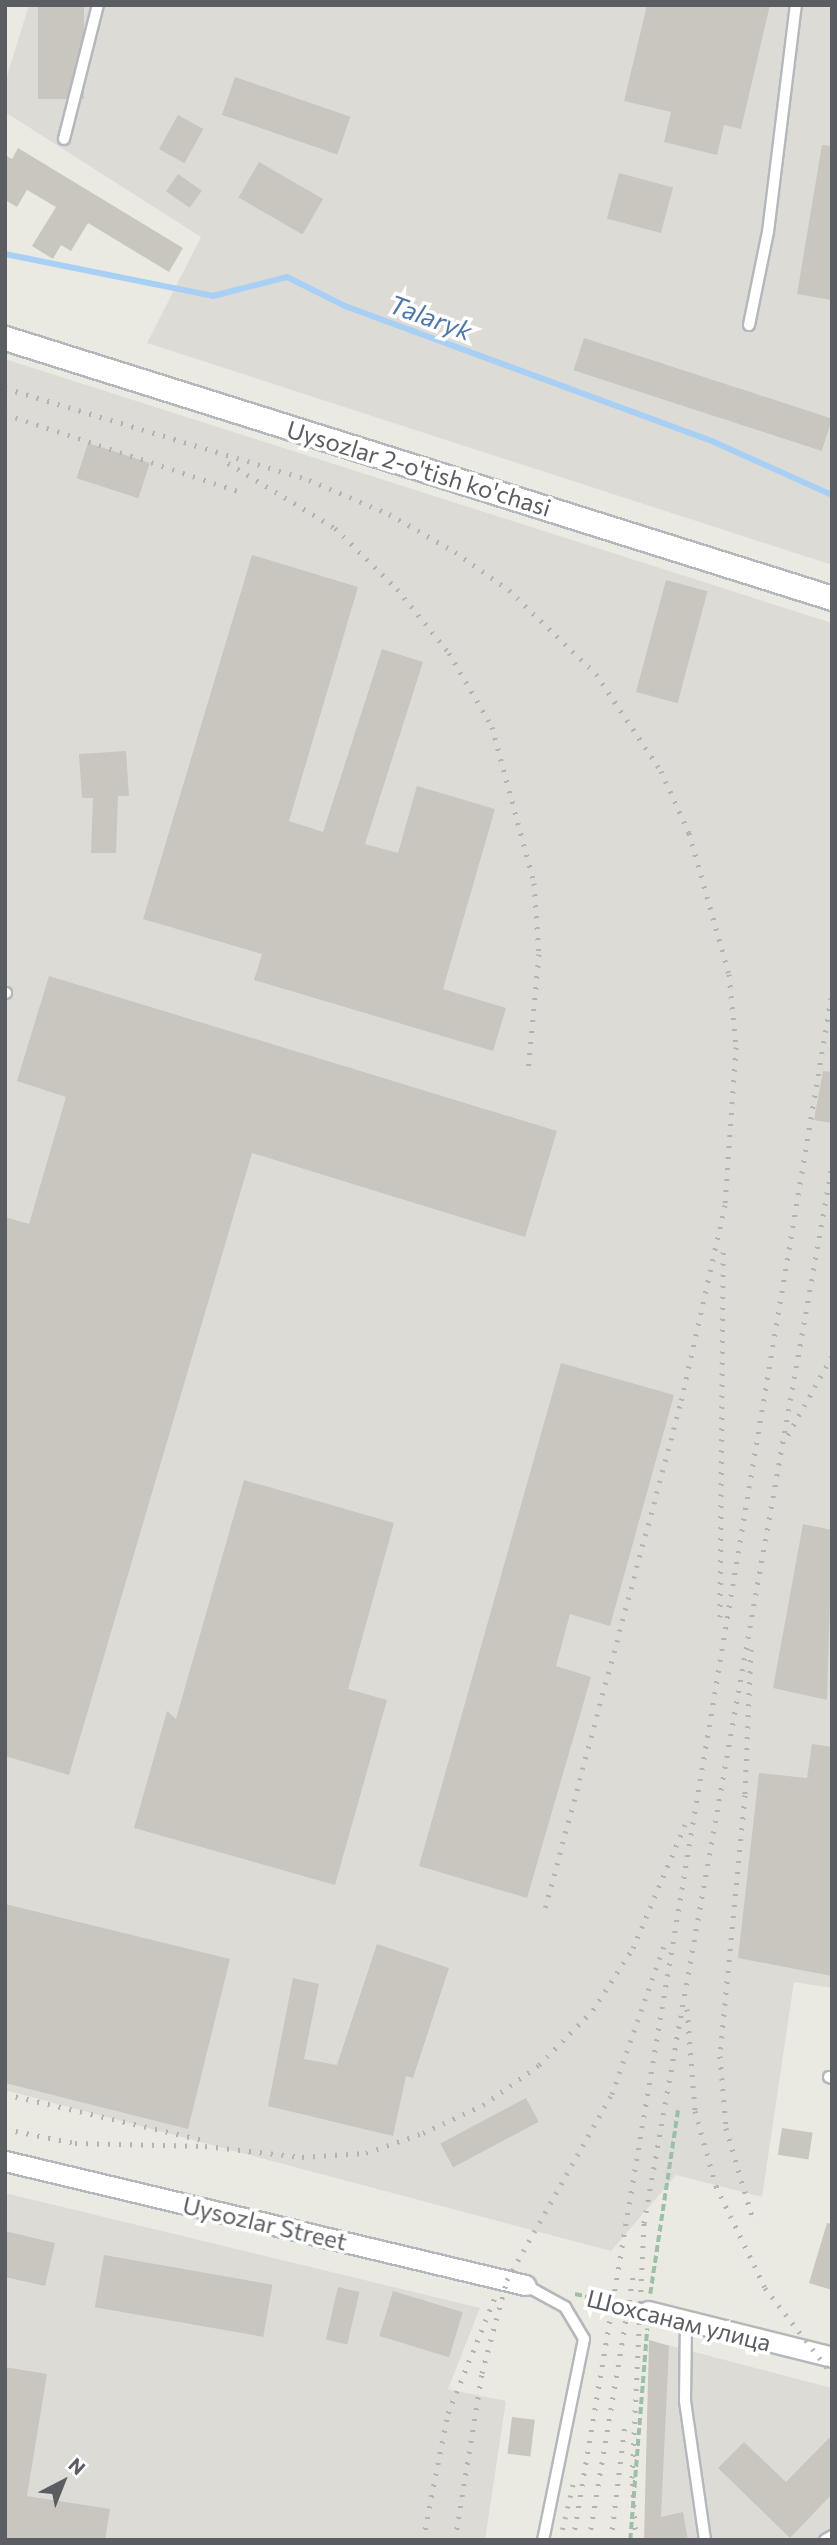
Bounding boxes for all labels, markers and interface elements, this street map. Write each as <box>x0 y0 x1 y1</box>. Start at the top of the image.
water label: Talaryk <box>385 288 477 346</box>
street label: Uysozlar 2-o'tish ko'chasi <box>283 414 555 522</box>
street label: Uysozlar Street <box>180 2190 350 2256</box>
street label: Шохсанам улица <box>584 2283 774 2357</box>
north arrow <box>28 2447 98 2517</box>
text: N <box>64 2453 90 2479</box>

